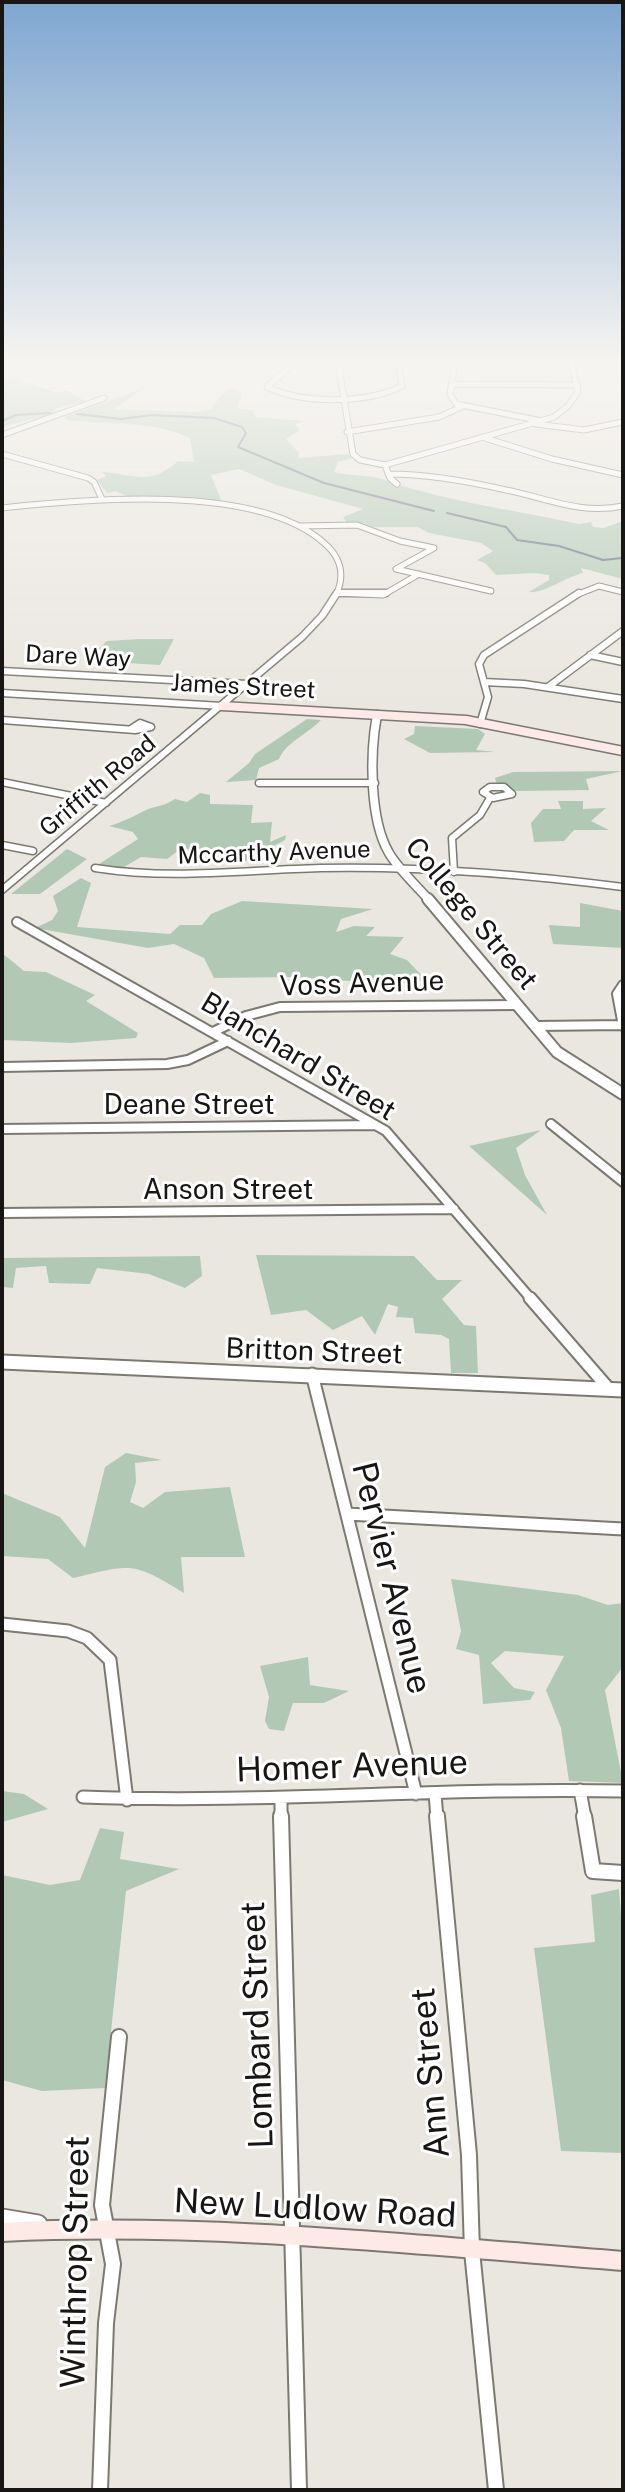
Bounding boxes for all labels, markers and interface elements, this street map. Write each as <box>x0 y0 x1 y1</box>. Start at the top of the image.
street label: Dare Way <box>24 640 132 674</box>
street label: James Street <box>170 669 316 705</box>
street label: Griffith Road <box>34 729 162 843</box>
street label: College Street <box>398 831 544 997</box>
street label: Mccarthy Avenue <box>177 835 371 871</box>
street label: Voss Avenue <box>279 964 445 1004</box>
street label: Blanchard Street <box>194 986 402 1128</box>
street label: Deane Street <box>103 1088 275 1122</box>
street label: Anson Street <box>143 1173 313 1207</box>
street label: Britton Street <box>225 1332 403 1372</box>
street label: Pervier Avenue <box>342 1458 440 1698</box>
street label: Homer Avenue <box>235 1743 469 1791</box>
street label: Lombard Street <box>233 1901 283 2149</box>
street label: Ann Street <box>403 1986 459 2160</box>
street label: Winthrop Street <box>53 2135 99 2389</box>
street label: New Ludlow Road <box>173 2181 457 2237</box>

